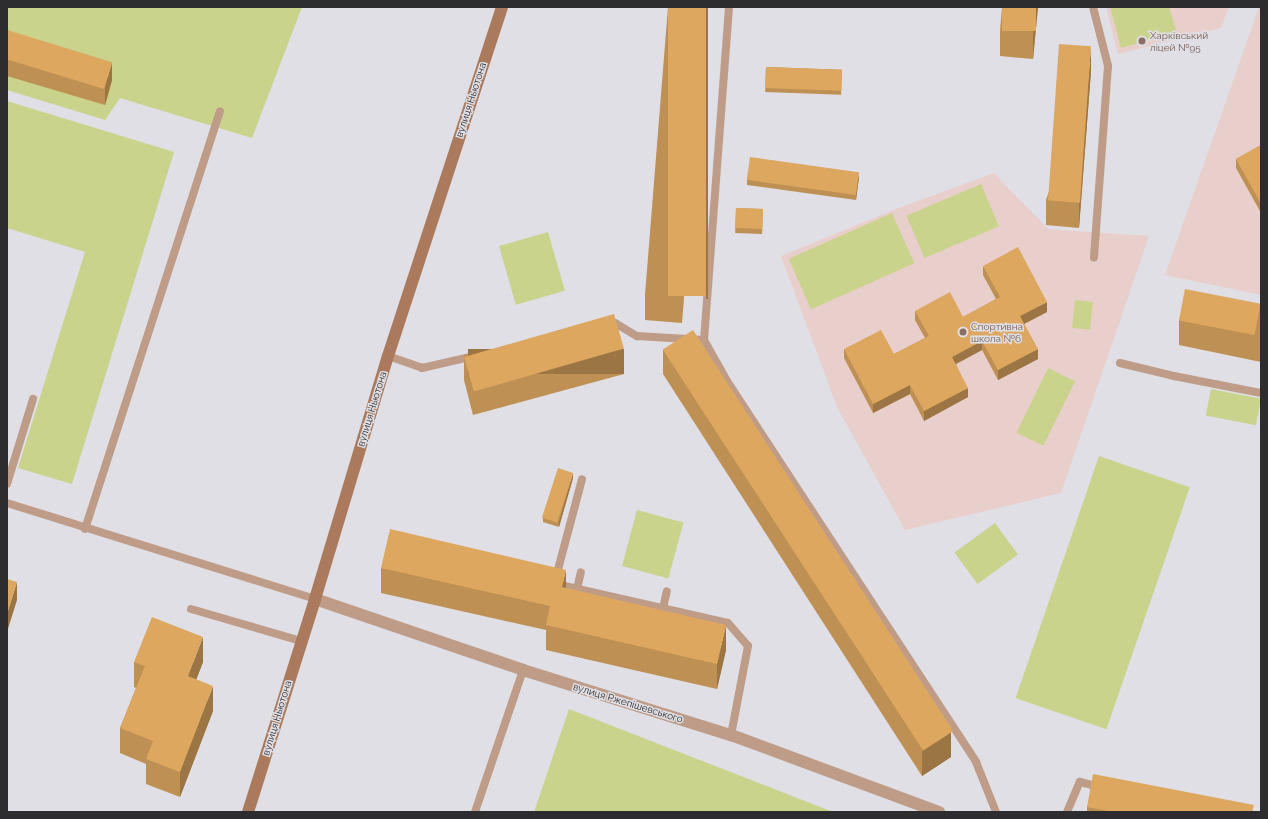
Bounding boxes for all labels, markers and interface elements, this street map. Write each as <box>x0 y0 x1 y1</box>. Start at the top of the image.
place label: Харківський ліцей №95 <box>1150 29 1208 52</box>
marker: Харківський ліцей №95 <box>1137 36 1147 46</box>
street label: вулиця Ньютона <box>453 61 489 139</box>
place label: Спортивна школа №6 <box>971 320 1023 344</box>
marker: Спортивна школа №6 <box>958 327 968 337</box>
street label: вулиця Ньютона <box>355 370 389 448</box>
street label: вулиця Ньютона <box>260 679 294 757</box>
street label: вулиця Ржепішевського <box>572 681 684 725</box>

